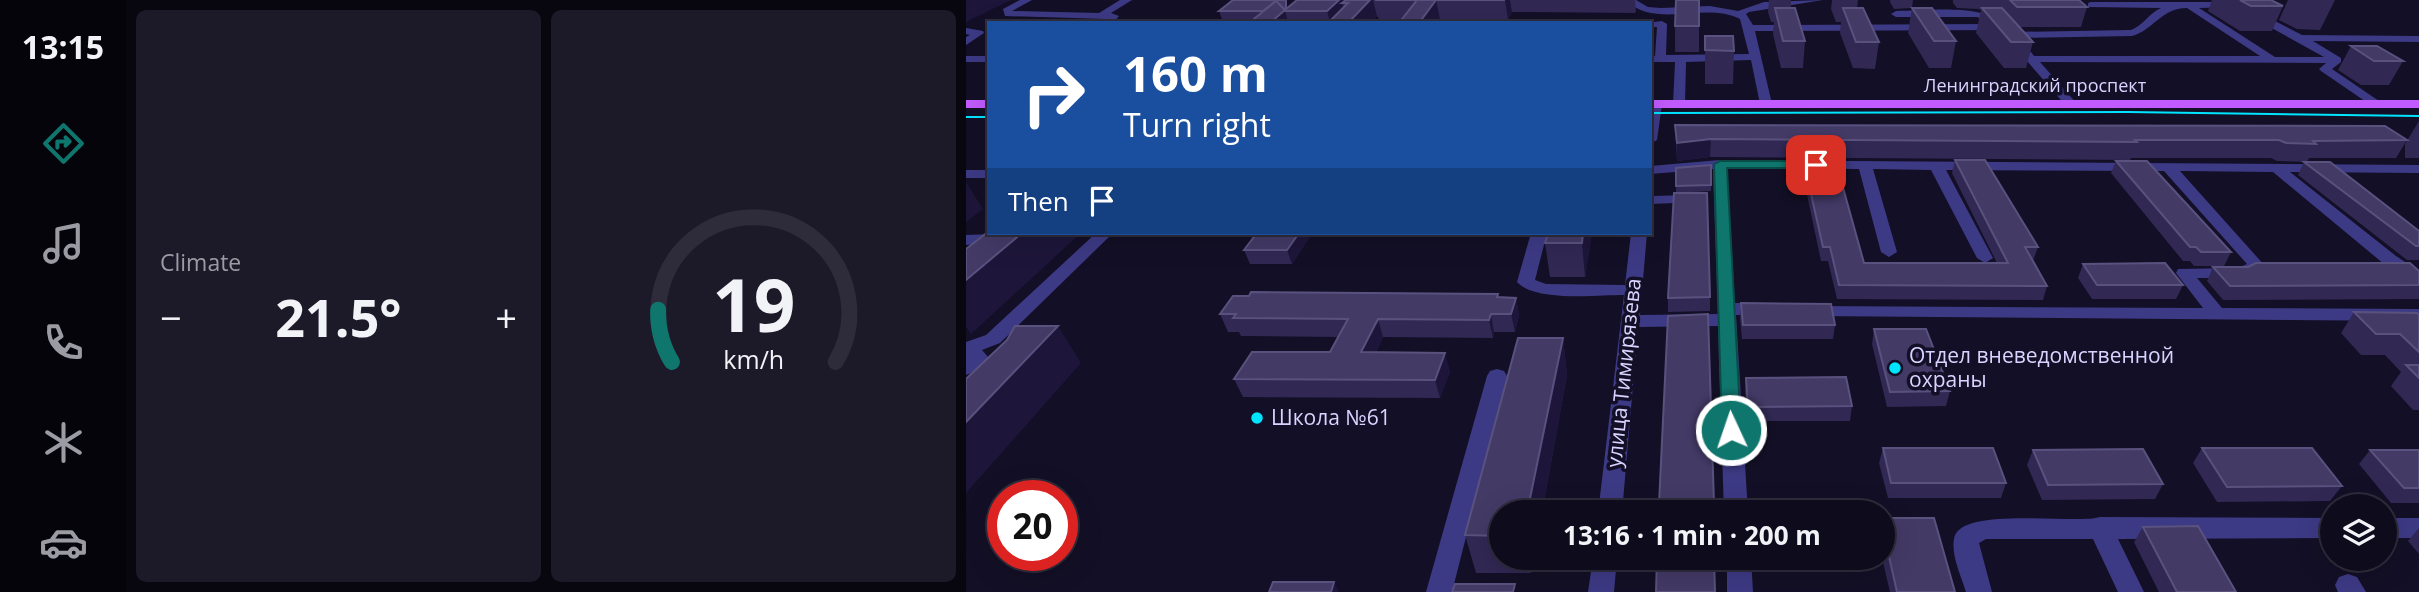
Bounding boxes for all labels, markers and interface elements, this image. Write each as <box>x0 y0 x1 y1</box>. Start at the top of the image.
text: 13:15 <box>22 25 104 68</box>
text: 160 m <box>1123 40 1268 106</box>
icon: right <box>1008 49 1099 140</box>
street label: Ленинградский проспект <box>1924 73 2147 97</box>
text: Turn right <box>1123 103 1271 146</box>
icon: directions <box>39 119 88 168</box>
pin <box>1786 135 1846 195</box>
icon: arrive <box>1797 146 1835 184</box>
icon: arrive <box>1083 182 1121 220</box>
text: Then <box>1008 183 1069 219</box>
icon: music <box>39 219 88 268</box>
text: Climate <box>160 246 241 278</box>
text: 19 <box>712 254 795 353</box>
street label: улица Тимирязева <box>1599 277 1647 469</box>
text: 21.5° <box>275 281 402 352</box>
text: − <box>160 291 182 343</box>
text: + <box>495 291 517 343</box>
icon: phone <box>39 318 88 367</box>
place label: Отдел вневедомственной охраны <box>1909 341 2174 393</box>
text: km/h <box>723 342 784 376</box>
marker: Отдел вневедомственной охраны <box>1887 360 1903 376</box>
position arrow <box>1694 393 1768 467</box>
place label: Школа №61 <box>1271 403 1391 431</box>
marker: Школа №61 <box>1249 410 1265 426</box>
icon: climate <box>39 418 88 467</box>
speed limit sign: 20 <box>987 480 1078 571</box>
map controls <box>2320 494 2397 571</box>
button: layers <box>2320 494 2397 571</box>
text: 13:16 · 1 min · 200 m <box>1563 517 1821 553</box>
icon: car <box>39 518 88 567</box>

